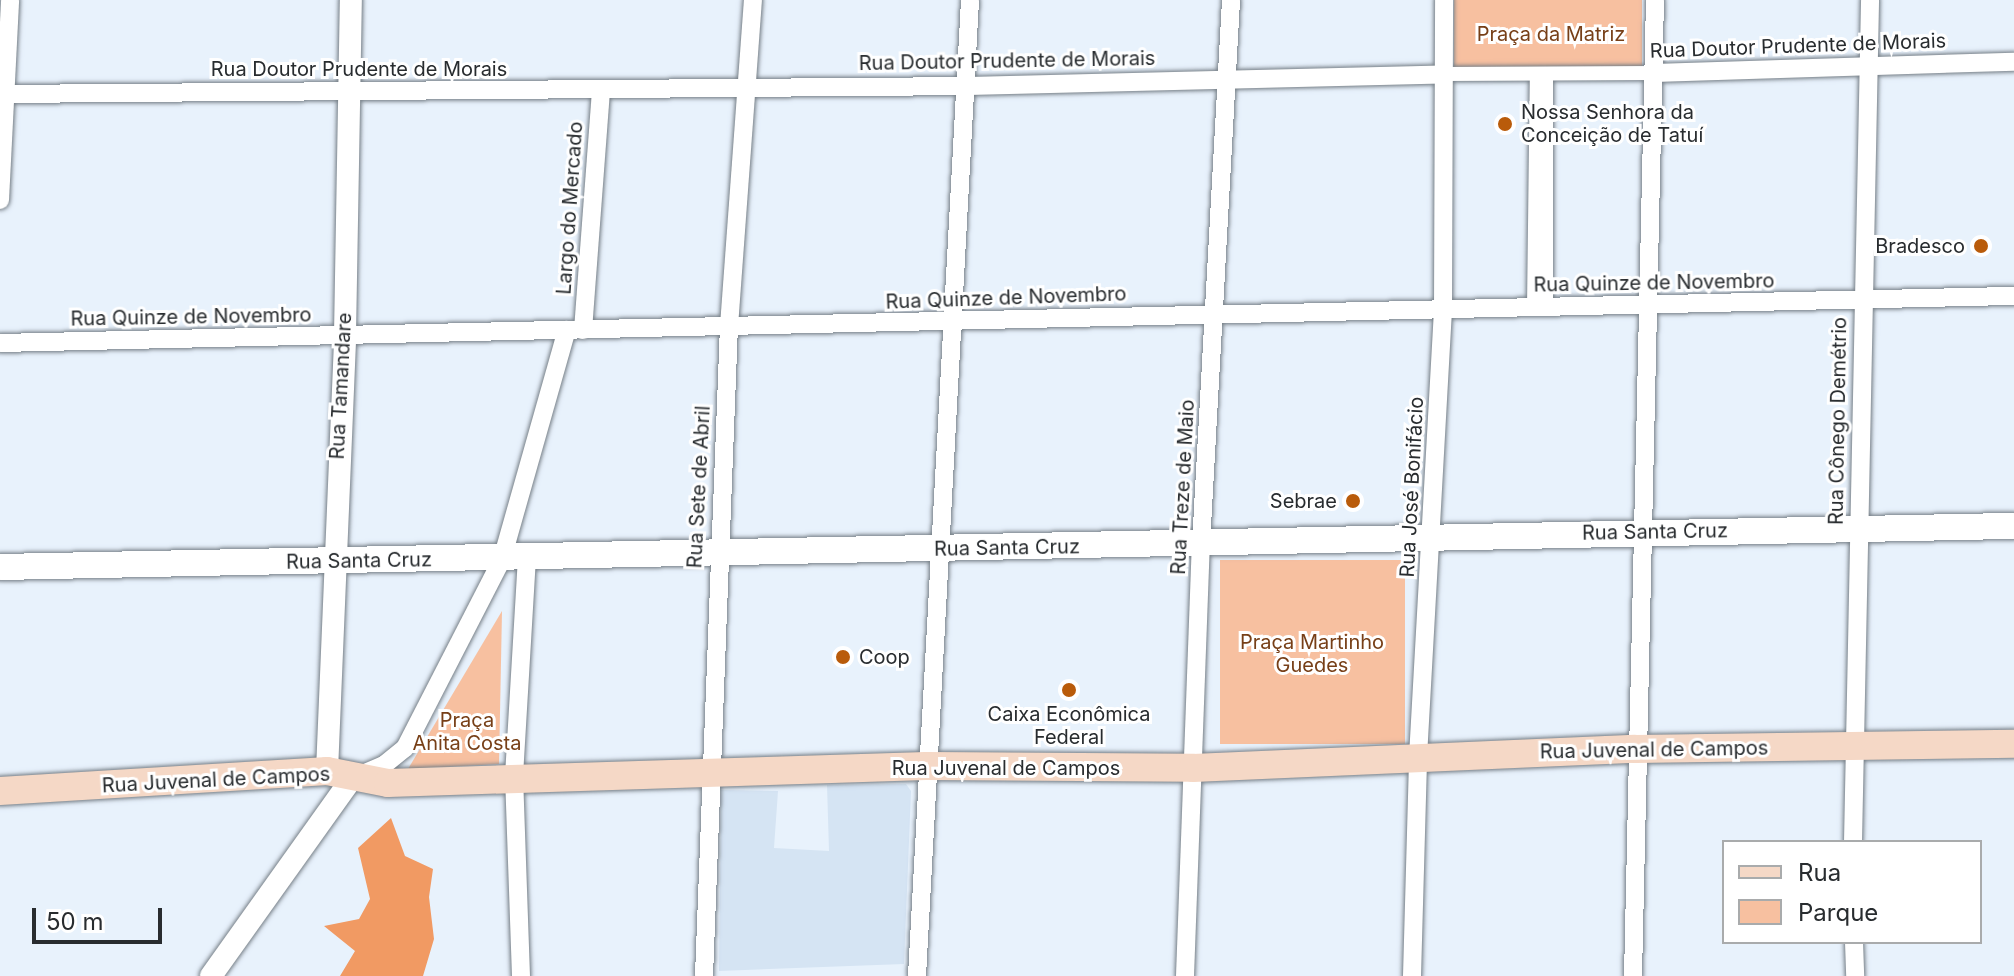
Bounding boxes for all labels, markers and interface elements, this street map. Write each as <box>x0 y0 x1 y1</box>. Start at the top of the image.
park label: Praça da Matriz <box>1477 22 1625 46</box>
street label: Rua Doutor Prudente de Morais <box>1649 29 1947 63</box>
street label: Rua Doutor Prudente de Morais <box>859 46 1155 76</box>
street label: Rua Doutor Prudente de Morais <box>211 57 507 81</box>
place label: Nossa Senhora da Conceição de Tatuí <box>1521 100 1703 147</box>
marker: Nossa Senhora da Conceição de Tatuí <box>1496 115 1514 133</box>
street label: Largo do Mercado <box>552 121 588 295</box>
place label: Bradesco <box>1875 234 1965 258</box>
marker: Bradesco <box>1972 237 1990 255</box>
street label: Rua Quinze de Novembro <box>1533 269 1775 297</box>
street label: Rua Quinze de Novembro <box>885 282 1127 314</box>
street label: Rua Quinze de Novembro <box>70 303 312 331</box>
street label: Rua Tamandare <box>325 312 357 460</box>
street label: Rua Cônego Demétrio <box>1824 317 1852 525</box>
street label: Rua José Bonifácio <box>1395 396 1429 578</box>
street label: Rua Treze de Maio <box>1166 399 1200 575</box>
street label: Rua Sete de Abril <box>683 405 715 569</box>
place label: Sebrae <box>1270 489 1337 513</box>
marker: Sebrae <box>1344 492 1362 510</box>
street label: Rua Santa Cruz <box>1582 519 1728 545</box>
street label: Rua Santa Cruz <box>934 535 1080 561</box>
street label: Rua Santa Cruz <box>286 548 432 574</box>
park label: Praça Martinho Guedes <box>1240 630 1384 677</box>
place label: Coop <box>859 645 910 669</box>
marker: Coop <box>834 648 852 666</box>
marker: Caixa Econômica Federal <box>1060 681 1078 699</box>
place label: Caixa Econômica Federal <box>988 702 1150 749</box>
park label: Praça Anita Costa <box>413 708 521 755</box>
street label: Rua Juvenal de Campos <box>1540 736 1768 764</box>
street label: Rua Juvenal de Campos <box>892 756 1120 780</box>
street label: Rua Juvenal de Campos <box>101 762 331 798</box>
legend <box>1722 840 1982 944</box>
text: Rua <box>1798 858 1841 887</box>
scale bar <box>36 892 166 942</box>
text: Parque <box>1798 898 1878 927</box>
text: 50 m <box>46 907 104 936</box>

